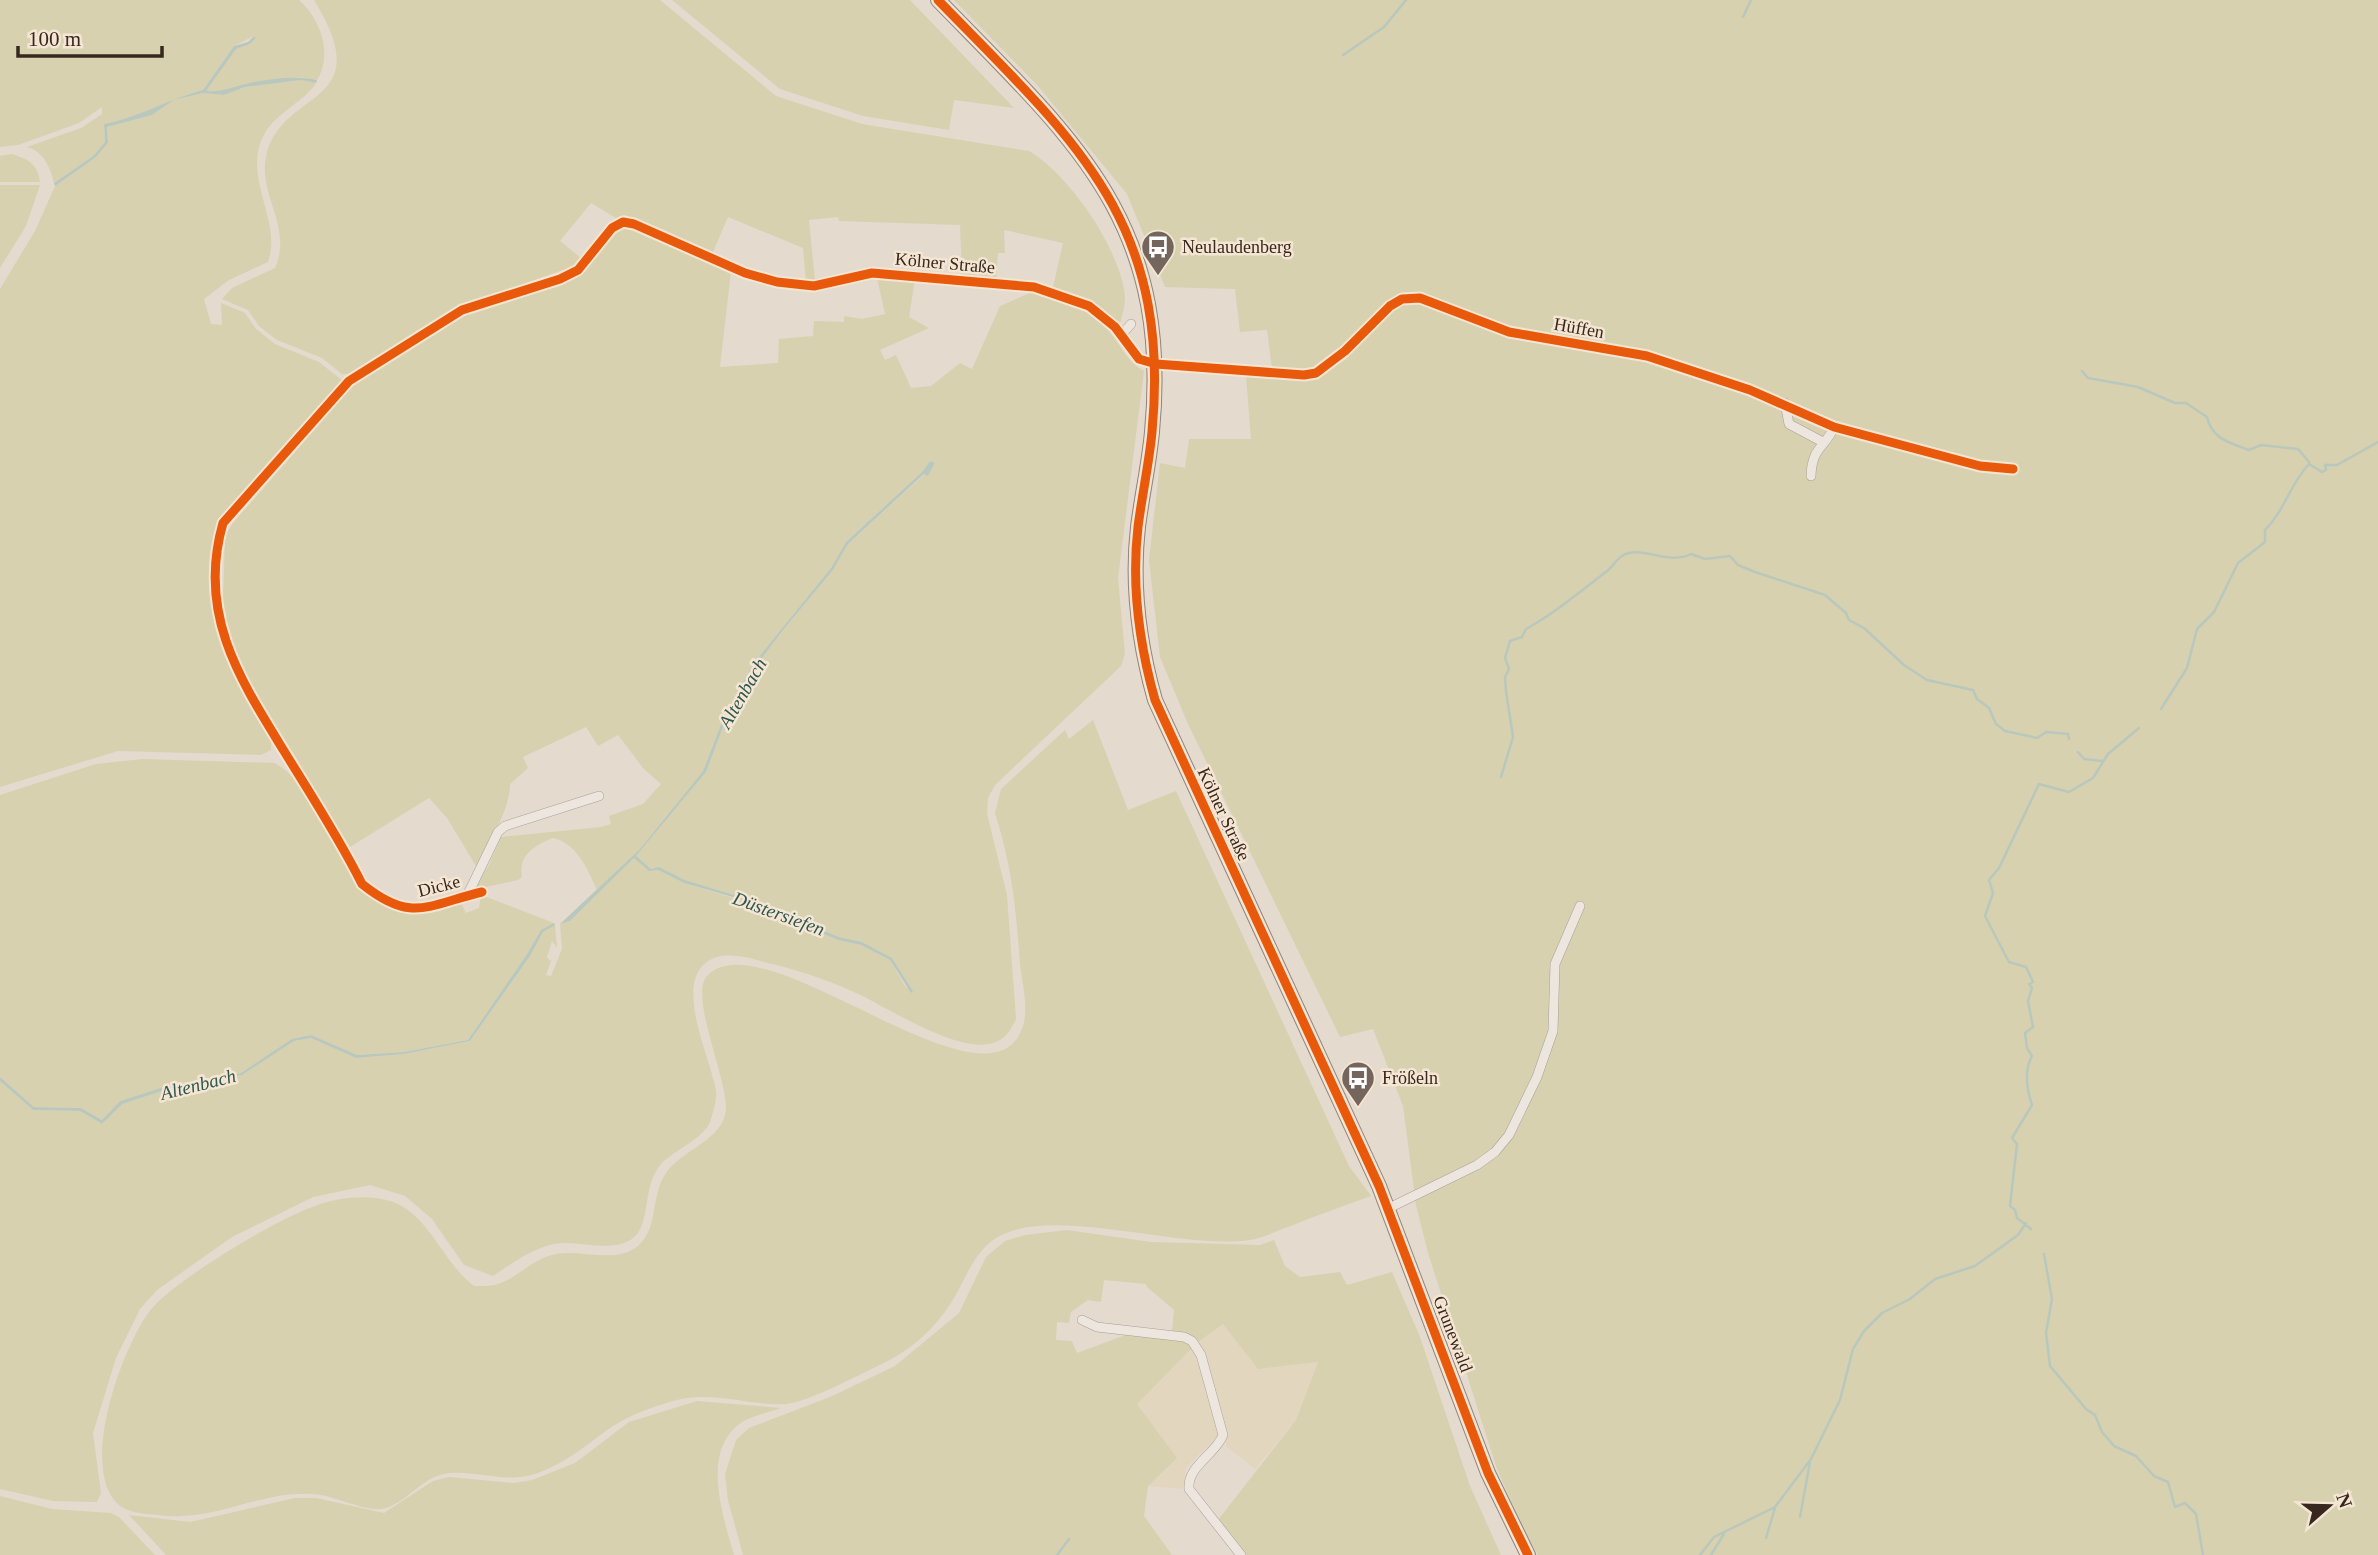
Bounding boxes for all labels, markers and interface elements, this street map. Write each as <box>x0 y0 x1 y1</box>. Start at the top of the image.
scale bar <box>18 14 161 58</box>
text: 100 m <box>28 27 81 51</box>
bus stop icon: Neulaudenberg <box>1139 228 1177 277</box>
place label: Neulaudenberg <box>1182 237 1292 257</box>
street label: Kölner Straße <box>894 249 996 277</box>
street label: Hüffen <box>1552 314 1606 342</box>
water label: Altenbach <box>713 655 771 734</box>
street label: Kölner Straße <box>1194 764 1254 864</box>
street label: Dicke <box>416 871 462 901</box>
water label: Düstersiefen <box>729 887 828 940</box>
bus stop icon: Frößeln <box>1339 1059 1377 1108</box>
water label: Altenbach <box>156 1065 238 1104</box>
place label: Frößeln <box>1382 1068 1438 1088</box>
street label: Grunewald <box>1429 1293 1477 1375</box>
north arrow <box>2294 1471 2364 1541</box>
text: N <box>2332 1490 2357 1511</box>

